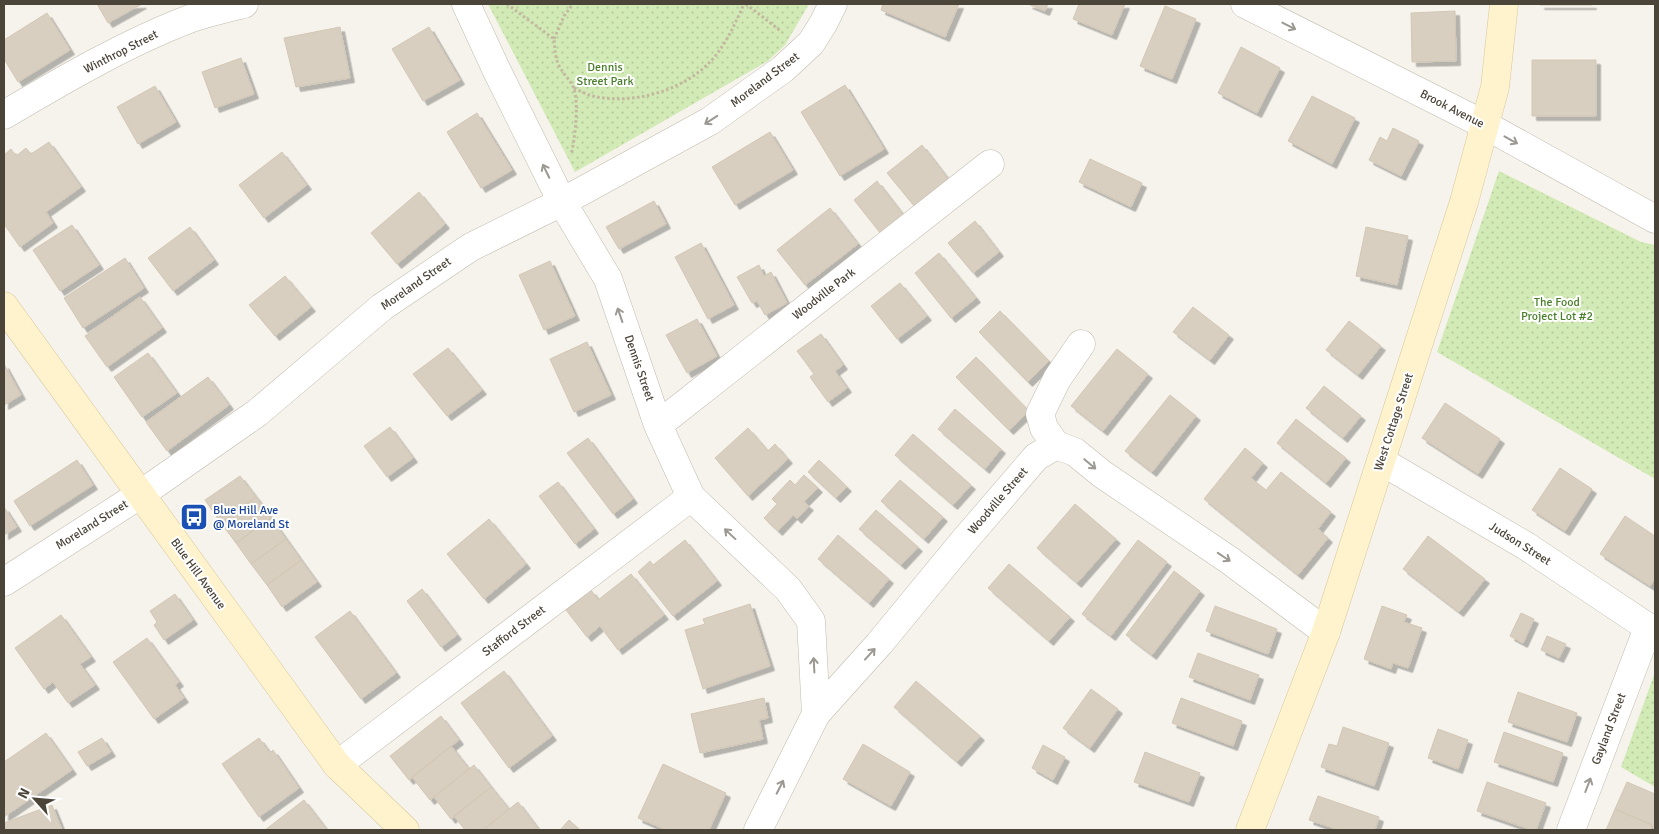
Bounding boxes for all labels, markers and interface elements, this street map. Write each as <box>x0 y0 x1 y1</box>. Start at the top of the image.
one-way arrow <box>1281 21 1296 31</box>
street label: Winthrop Street <box>81 27 161 77</box>
street label: Moreland Street <box>728 49 802 111</box>
park label: Dennis Street Park <box>577 60 633 89</box>
street label: Brook Avenue <box>1417 86 1487 132</box>
one-way arrow <box>704 114 718 125</box>
one-way arrow <box>1503 136 1518 145</box>
one-way arrow <box>541 163 551 178</box>
street label: Moreland Street <box>378 254 454 314</box>
street label: Woodville Park <box>790 265 858 323</box>
park label: The Food Project Lot #2 <box>1521 295 1593 324</box>
one-way arrow <box>615 307 624 323</box>
street label: Dennis Street <box>621 333 657 403</box>
street label: West Cottage Street <box>1371 371 1417 473</box>
one-way arrow <box>1083 459 1096 470</box>
street label: Woodville Street <box>965 464 1031 538</box>
street label: Moreland Street <box>53 497 131 553</box>
bus stop icon: Blue Hill Ave @ Moreland St <box>179 502 209 532</box>
place label: Blue Hill Ave @ Moreland St <box>213 503 289 532</box>
street label: Judson Street <box>1486 519 1554 569</box>
one-way arrow <box>724 528 737 540</box>
street label: Blue Hill Avenue <box>167 535 229 613</box>
one-way arrow <box>1216 552 1230 562</box>
street label: Stafford Street <box>479 602 549 660</box>
one-way arrow <box>864 647 876 660</box>
one-way arrow <box>810 657 819 673</box>
street label: Gayland Street <box>1588 691 1630 767</box>
north arrow <box>10 774 60 824</box>
one-way arrow <box>1584 777 1593 793</box>
one-way arrow <box>776 780 785 795</box>
text: N <box>14 785 34 802</box>

